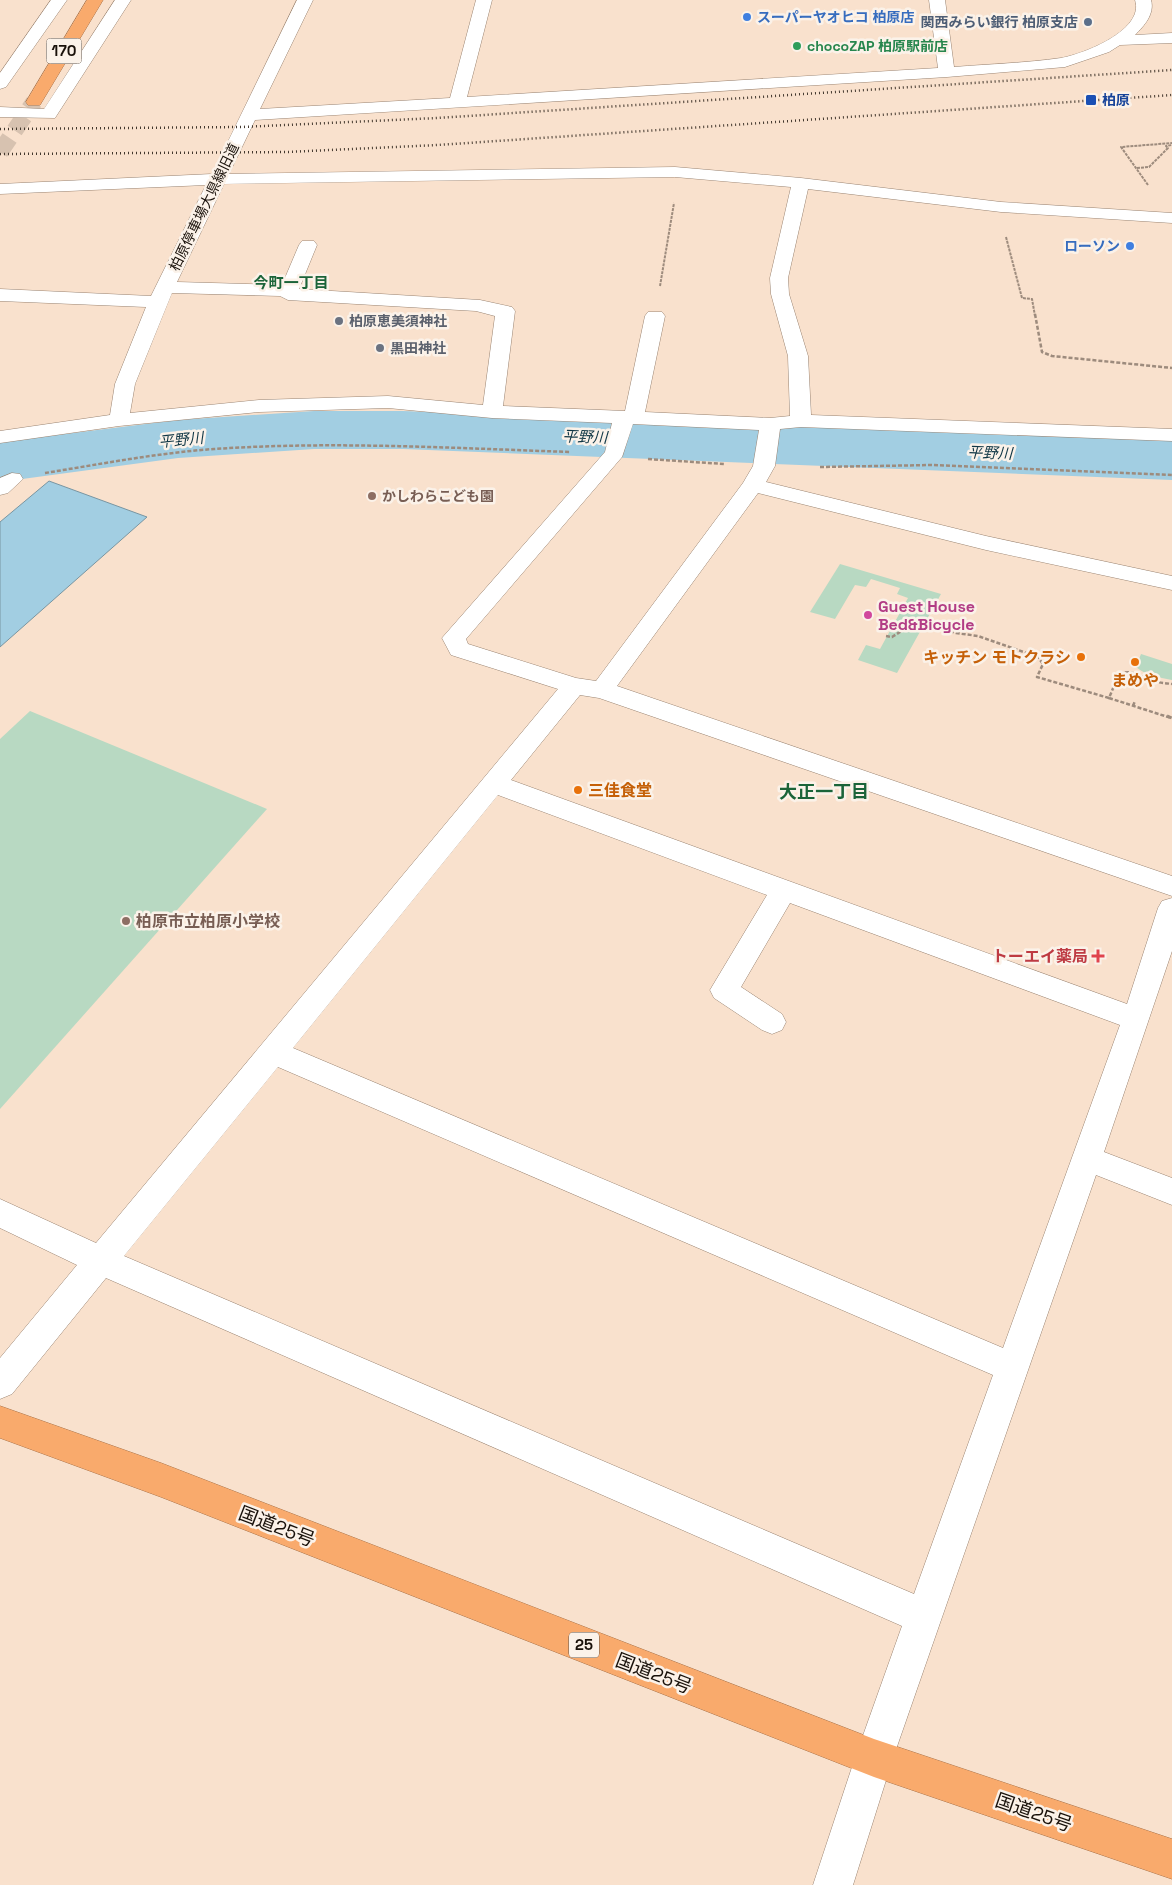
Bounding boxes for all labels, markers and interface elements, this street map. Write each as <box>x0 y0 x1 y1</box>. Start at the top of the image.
place label: スーパーヤオヒコ 柏原店 <box>757 8 914 26</box>
marker: スーパーヤオヒコ 柏原店 <box>741 11 753 23</box>
place label: 関西みらい銀行 柏原支店 <box>920 13 1078 31</box>
marker: 関西みらい銀行 柏原支店 <box>1082 16 1094 28</box>
place label: chocoZAP 柏原駅前店 <box>807 37 948 55</box>
road number: 170 <box>46 38 82 64</box>
marker: chocoZAP 柏原駅前店 <box>791 40 803 52</box>
place label: 柏原 <box>1102 91 1130 109</box>
marker: 柏原 <box>1084 93 1098 107</box>
street label: 柏原停車場大県線旧道 <box>165 140 243 274</box>
place label: ローソン <box>1064 237 1120 255</box>
marker: ローソン <box>1124 240 1136 252</box>
district label: 今町一丁目 <box>253 273 329 292</box>
place label: 柏原恵美須神社 <box>349 312 447 330</box>
marker: 柏原恵美須神社 <box>333 315 345 327</box>
place label: 黒田神社 <box>390 339 446 357</box>
marker: 黒田神社 <box>374 342 386 354</box>
water label: 平野川 <box>562 426 610 447</box>
water label: 平野川 <box>158 427 206 451</box>
water label: 平野川 <box>967 442 1015 463</box>
place label: かしわらこども園 <box>382 487 494 505</box>
marker: かしわらこども園 <box>366 490 378 502</box>
place label: Guest House Bed&Bicycle <box>878 596 975 635</box>
marker: Guest House Bed&Bicycle <box>862 609 874 621</box>
place label: キッチン モトクラシ <box>923 647 1071 668</box>
marker: キッチン モトクラシ <box>1075 651 1087 663</box>
marker: まめや <box>1129 656 1141 668</box>
place label: まめや <box>1111 670 1159 691</box>
place label: 三佳食堂 <box>588 780 652 801</box>
district label: 大正一丁目 <box>779 780 869 803</box>
marker: 三佳食堂 <box>572 784 584 796</box>
place label: 柏原市立柏原小学校 <box>136 911 280 932</box>
marker: 柏原市立柏原小学校 <box>120 915 132 927</box>
place label: トーエイ薬局 <box>992 946 1088 967</box>
marker: トーエイ薬局 <box>1092 950 1104 962</box>
street label: 国道25号 <box>235 1500 319 1552</box>
road number: 25 <box>569 1632 599 1658</box>
street label: 国道25号 <box>612 1647 696 1699</box>
street label: 国道25号 <box>992 1788 1076 1837</box>

